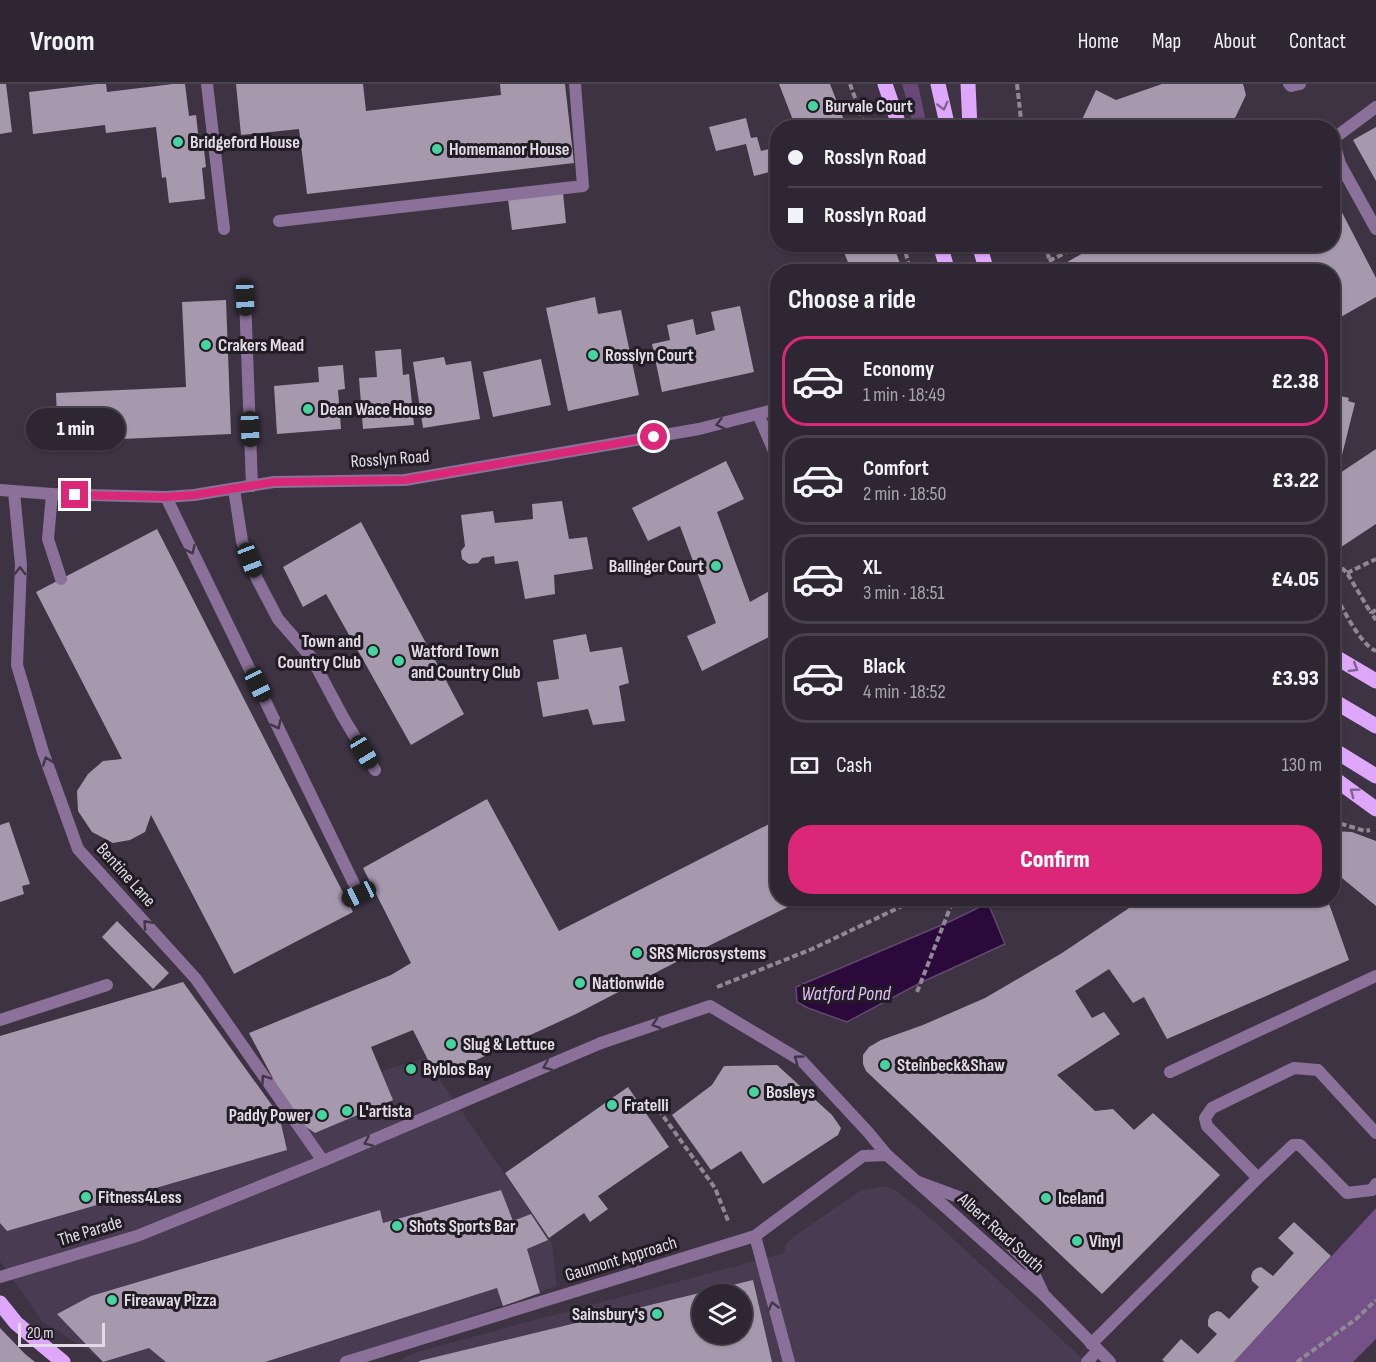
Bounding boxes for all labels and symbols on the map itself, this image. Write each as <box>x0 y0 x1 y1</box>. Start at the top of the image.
place label: Burvale Court <box>825 96 913 117</box>
marker: Burvale Court <box>806 99 820 113</box>
one-way arrow <box>936 101 949 111</box>
place label: Bridgeford House <box>190 132 300 153</box>
marker: Bridgeford House <box>171 135 185 149</box>
place label: Homemanor House <box>449 139 569 160</box>
marker: Homemanor House <box>430 142 444 156</box>
car <box>235 280 255 316</box>
place label: Crakers Mead <box>218 335 304 356</box>
marker: Crakers Mead <box>199 338 213 352</box>
place label: Rosslyn Court <box>605 345 694 366</box>
marker: Rosslyn Court <box>586 348 600 362</box>
place label: Dean Wace House <box>320 399 433 420</box>
marker: Dean Wace House <box>301 402 315 416</box>
callout: 1 min <box>26 408 124 450</box>
car <box>240 411 260 447</box>
one-way arrow <box>716 416 726 429</box>
route start <box>640 423 667 450</box>
street label: Rosslyn Road <box>350 446 430 472</box>
route end <box>61 481 88 508</box>
car <box>235 540 265 580</box>
one-way arrow <box>184 543 196 554</box>
place label: Ballinger Court <box>609 556 704 577</box>
marker: Ballinger Court <box>709 559 723 573</box>
one-way arrow <box>14 566 26 575</box>
place label: Town and Country Club <box>278 631 361 673</box>
place label: Watford Town and Country Club <box>411 641 521 683</box>
marker: Town and Country Club <box>366 644 380 658</box>
marker: Watford Town and Country Club <box>392 654 406 668</box>
one-way arrow <box>1348 661 1358 672</box>
car <box>242 665 274 705</box>
one-way arrow <box>269 719 281 730</box>
car <box>347 732 381 772</box>
one-way arrow <box>41 757 54 767</box>
one-way arrow <box>1350 789 1361 800</box>
street label: Bentine Lane <box>92 839 160 911</box>
car <box>339 878 379 910</box>
one-way arrow <box>143 921 154 931</box>
place label: SRS Microsystems <box>649 943 766 964</box>
marker: SRS Microsystems <box>630 946 644 960</box>
place label: Nationwide <box>592 973 664 994</box>
marker: Nationwide <box>573 976 587 990</box>
water label: Watford Pond <box>801 982 892 1006</box>
one-way arrow <box>651 1017 662 1030</box>
place label: Slug & Lettuce <box>463 1034 555 1055</box>
marker: Slug & Lettuce <box>444 1037 458 1051</box>
one-way arrow <box>794 1055 805 1066</box>
place label: Steinbeck&Shaw <box>897 1055 1005 1076</box>
one-way arrow <box>543 1058 554 1070</box>
marker: Steinbeck&Shaw <box>878 1058 892 1072</box>
place label: Byblos Bay <box>423 1059 492 1080</box>
marker: Byblos Bay <box>404 1062 418 1076</box>
one-way arrow <box>261 1074 272 1085</box>
place label: Bosleys <box>766 1082 815 1103</box>
marker: Bosleys <box>747 1085 761 1099</box>
place label: Fratelli <box>624 1095 669 1116</box>
marker: Fratelli <box>605 1098 619 1112</box>
place label: L'artista <box>359 1101 412 1122</box>
marker: L'artista <box>340 1104 354 1118</box>
place label: Paddy Power <box>229 1105 310 1126</box>
marker: Paddy Power <box>315 1108 329 1122</box>
one-way arrow <box>363 1135 374 1147</box>
place label: Fitness4Less <box>98 1187 182 1208</box>
street label: Albert Road South <box>953 1188 1048 1277</box>
place label: Iceland <box>1058 1188 1104 1209</box>
marker: Fitness4Less <box>79 1190 93 1204</box>
marker: Iceland <box>1039 1191 1053 1205</box>
street label: The Parade <box>55 1211 125 1251</box>
place label: Shots Sports Bar <box>409 1216 516 1237</box>
marker: Shots Sports Bar <box>390 1219 404 1233</box>
place label: Vinyl <box>1089 1231 1121 1252</box>
street label: Gaumont Approach <box>563 1232 679 1286</box>
marker: Vinyl <box>1070 1234 1084 1248</box>
place label: Fireaway Pizza <box>124 1290 217 1311</box>
marker: Fireaway Pizza <box>105 1293 119 1307</box>
one-way arrow <box>768 1301 780 1311</box>
place label: Sainsbury's <box>572 1304 645 1325</box>
marker: Sainsbury's <box>650 1307 664 1321</box>
scale bar <box>18 1320 105 1348</box>

